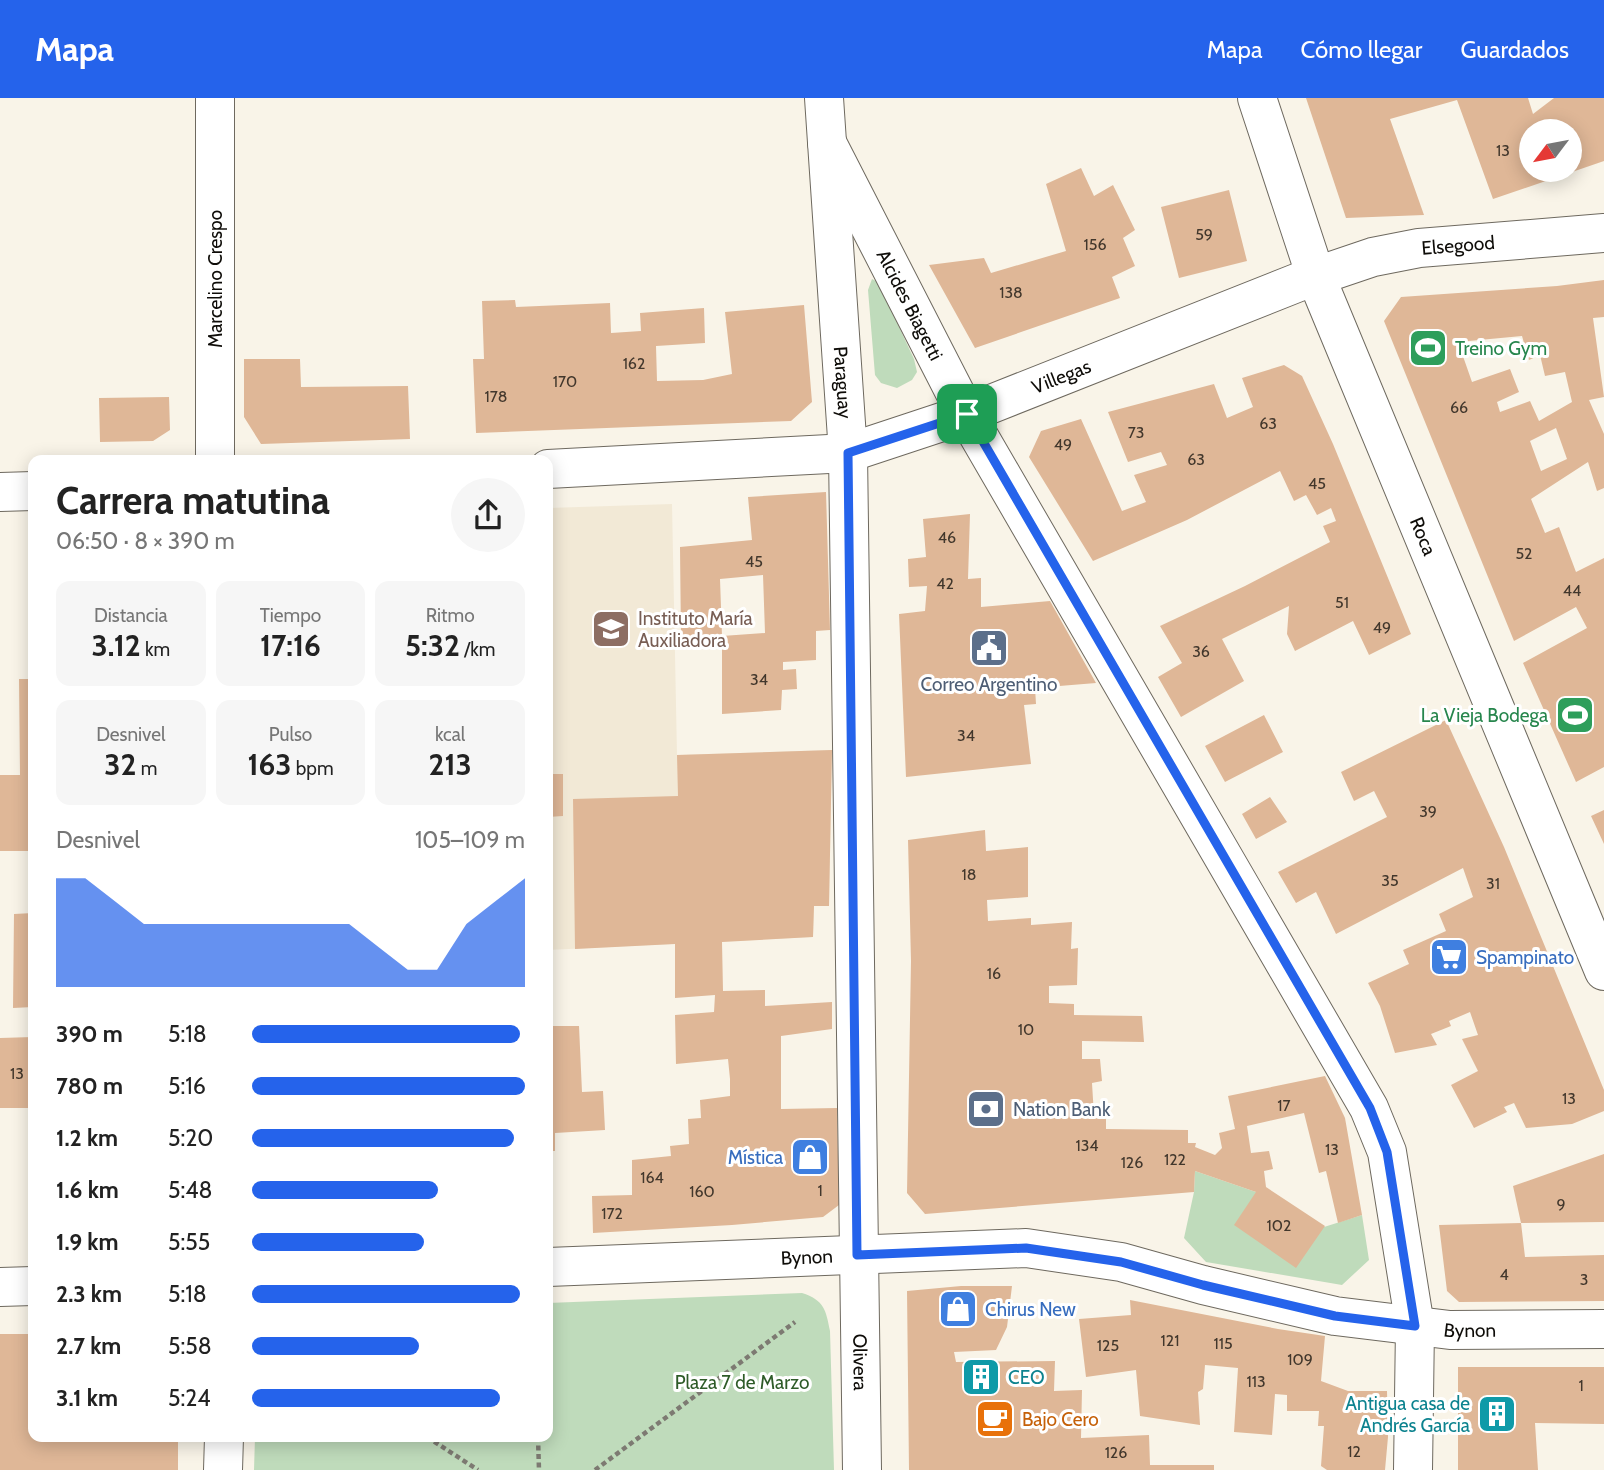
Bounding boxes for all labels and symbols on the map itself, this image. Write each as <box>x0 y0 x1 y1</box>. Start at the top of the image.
north arrow <box>1519 119 1582 182</box>
house number: 13 <box>1496 141 1510 160</box>
street label: Marcelino Crespo <box>204 210 227 348</box>
house number: 59 <box>1195 225 1213 244</box>
street label: Elsegood <box>1420 230 1496 259</box>
house number: 156 <box>1084 235 1106 254</box>
street label: Alcides Biagetti <box>872 246 948 364</box>
house number: 138 <box>999 283 1023 302</box>
sports icon: Treino Gym <box>1407 327 1449 369</box>
place label: Treino Gym <box>1455 337 1547 360</box>
street label: Paraguay <box>829 345 857 420</box>
house number: 162 <box>623 354 645 373</box>
street label: Villegas <box>1028 354 1094 398</box>
house number: 170 <box>553 372 577 391</box>
pin <box>937 384 997 444</box>
house number: 178 <box>485 387 507 406</box>
house number: 66 <box>1450 398 1468 417</box>
house number: 63 <box>1259 414 1277 433</box>
house number: 73 <box>1128 423 1144 442</box>
house number: 49 <box>1054 435 1072 454</box>
house number: 63 <box>1187 450 1205 469</box>
house number: 45 <box>1308 474 1326 493</box>
street label: Roca <box>1405 514 1442 559</box>
house number: 46 <box>938 528 956 547</box>
house number: 52 <box>1515 544 1533 563</box>
house number: 45 <box>745 552 763 571</box>
house number: 42 <box>936 574 954 593</box>
house number: 44 <box>1563 581 1581 600</box>
house number: 51 <box>1335 593 1349 612</box>
place label: Instituto María Auxiliadora <box>638 607 753 652</box>
school or university icon: Instituto María Auxiliadora <box>590 608 632 650</box>
house number: 49 <box>1373 618 1391 637</box>
public building icon: Correo Argentino <box>968 627 1010 669</box>
house number: 36 <box>1192 642 1210 661</box>
house number: 34 <box>750 670 768 689</box>
place label: Correo Argentino <box>921 673 1057 696</box>
sports icon: La Vieja Bodega <box>1554 694 1596 736</box>
place label: La Vieja Bodega <box>1421 704 1548 727</box>
house number: 34 <box>957 726 975 745</box>
house number: 39 <box>1419 802 1437 821</box>
house number: 18 <box>962 865 976 884</box>
house number: 35 <box>1381 871 1399 890</box>
house number: 31 <box>1486 874 1500 893</box>
supermarket icon: Spampinato <box>1428 936 1470 978</box>
place label: Spampinato <box>1476 946 1574 969</box>
house number: 16 <box>987 964 1001 983</box>
house number: 10 <box>1018 1020 1034 1039</box>
house number: 13 <box>10 1064 24 1083</box>
bank icon: Nation Bank <box>965 1088 1007 1130</box>
house number: 13 <box>1562 1089 1576 1108</box>
house number: 17 <box>1277 1096 1291 1115</box>
place label: Nation Bank <box>1013 1098 1111 1121</box>
shop icon: Mística <box>789 1136 831 1178</box>
house number: 134 <box>1075 1136 1099 1155</box>
house number: 13 <box>1325 1140 1339 1159</box>
place label: Mística <box>728 1146 783 1169</box>
house number: 122 <box>1164 1150 1186 1169</box>
house number: 126 <box>1121 1153 1143 1172</box>
house number: 164 <box>640 1168 664 1187</box>
house number: 1 <box>817 1181 823 1200</box>
house number: 160 <box>689 1182 715 1201</box>
house number: 9 <box>1556 1195 1566 1214</box>
house number: 172 <box>601 1204 623 1223</box>
house number: 102 <box>1267 1216 1291 1235</box>
street label: Bynon <box>780 1244 833 1269</box>
house number: 4 <box>1499 1265 1509 1284</box>
house number: 3 <box>1580 1270 1588 1289</box>
shop icon: Chirus New <box>937 1288 979 1330</box>
place label: Chirus New <box>985 1298 1076 1321</box>
street label: Bynon <box>1443 1318 1496 1342</box>
house number: 121 <box>1161 1331 1179 1350</box>
street label: Olivera <box>849 1333 872 1391</box>
house number: 115 <box>1213 1334 1233 1353</box>
house number: 125 <box>1097 1336 1119 1355</box>
house number: 109 <box>1287 1350 1313 1369</box>
building icon: CEO <box>960 1356 1002 1398</box>
place label: CEO <box>1008 1366 1045 1389</box>
park label: Plaza 7 de Marzo <box>675 1371 809 1394</box>
house number: 113 <box>1246 1372 1266 1391</box>
house number: 1 <box>1578 1376 1584 1395</box>
place label: Antigua casa de Andrés García <box>1345 1392 1470 1437</box>
building icon: Antigua casa de Andrés García <box>1476 1393 1518 1435</box>
cafe icon: Bajo Cero <box>974 1398 1016 1440</box>
place label: Bajo Cero <box>1022 1408 1099 1431</box>
house number: 12 <box>1347 1442 1361 1461</box>
house number: 126 <box>1105 1443 1127 1462</box>

